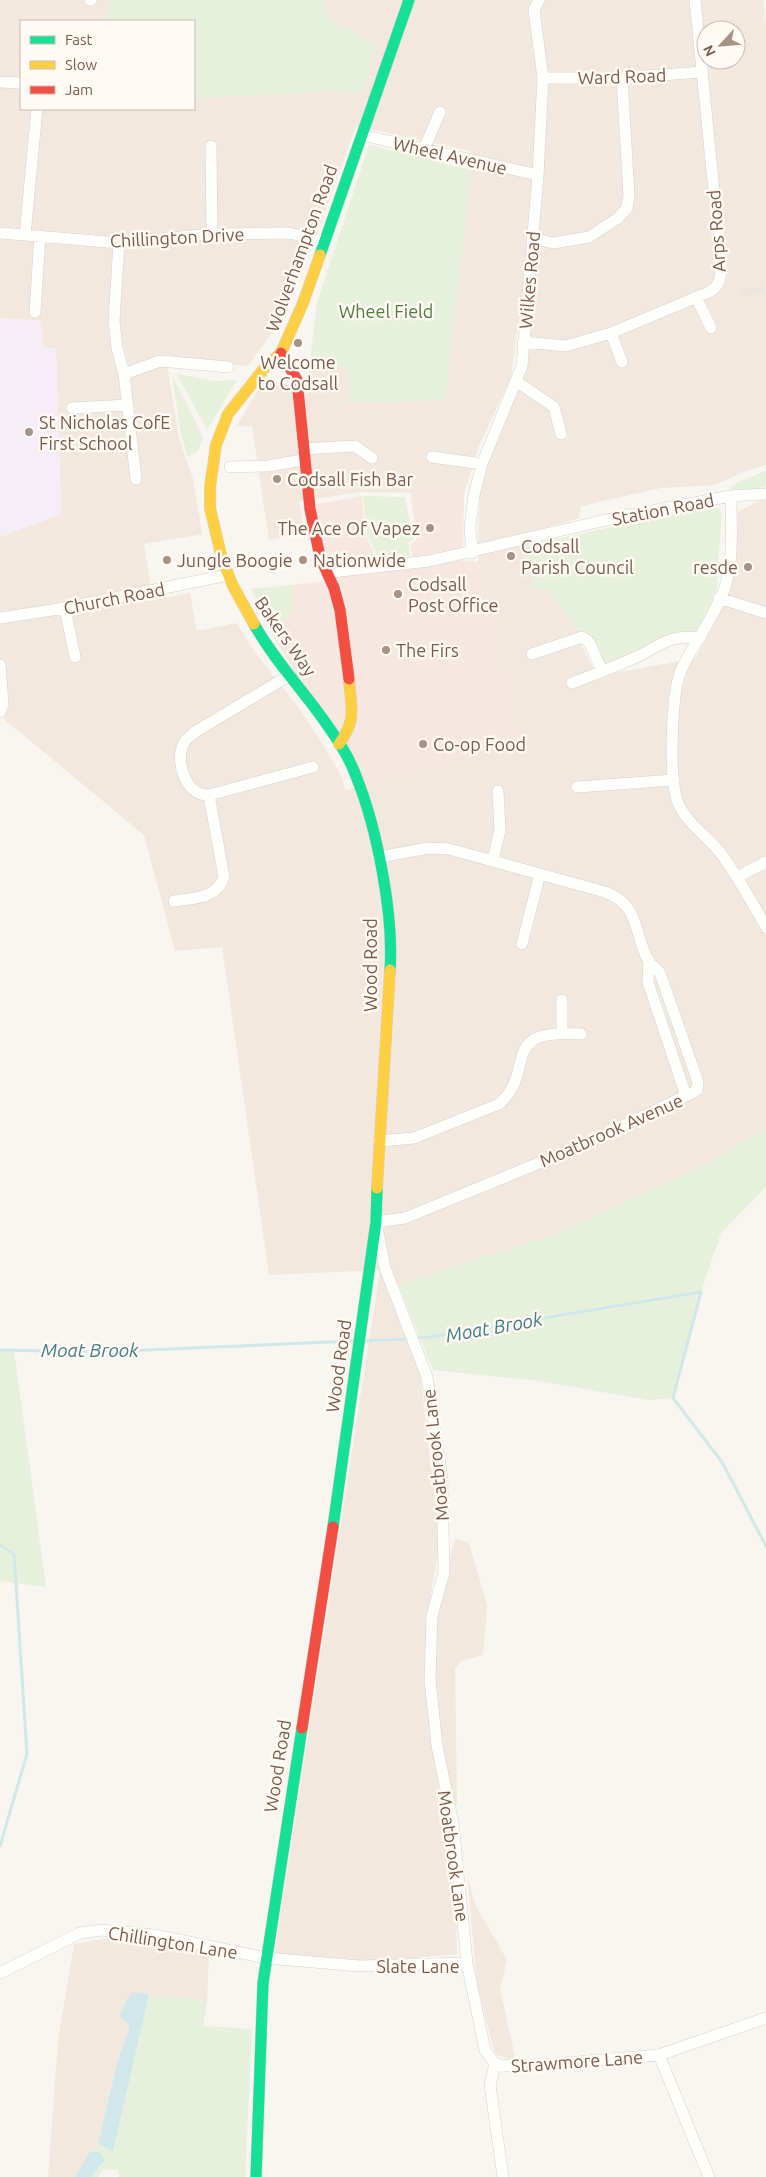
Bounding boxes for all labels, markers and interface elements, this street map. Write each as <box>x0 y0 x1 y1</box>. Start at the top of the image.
legend <box>20 20 195 110</box>
north arrow <box>696 20 746 70</box>
text: Fast <box>65 31 93 48</box>
text: N <box>700 42 719 59</box>
text: Slow <box>65 56 98 73</box>
street label: Ward Road <box>577 64 667 88</box>
text: Jam <box>65 81 93 98</box>
street label: Wheel Avenue <box>391 132 509 178</box>
street label: Wolverhampton Road <box>261 162 341 334</box>
street label: Arps Road <box>703 189 729 273</box>
street label: Chillington Drive <box>109 223 245 251</box>
street label: Wilkes Road <box>515 230 543 330</box>
park label: Wheel Field <box>339 301 433 321</box>
marker: Welcome to Codsall <box>292 337 304 349</box>
place label: Welcome to Codsall <box>258 352 338 393</box>
place label: St Nicholas CofE First School <box>39 412 170 453</box>
marker: St Nicholas CofE First School <box>23 426 35 438</box>
place label: Codsall Fish Bar <box>287 469 413 489</box>
marker: Codsall Fish Bar <box>271 473 283 485</box>
street label: Station Road <box>610 489 716 529</box>
place label: The Ace Of Vapez <box>278 518 420 538</box>
marker: The Ace Of Vapez <box>424 522 436 534</box>
place label: Codsall Parish Council <box>521 536 634 577</box>
place label: Jungle Boogie <box>177 550 293 570</box>
place label: Nationwide <box>313 550 406 570</box>
marker: Codsall Parish Council <box>505 550 517 562</box>
marker: Jungle Boogie <box>161 554 173 566</box>
marker: Nationwide <box>297 554 309 566</box>
place label: resde <box>693 557 738 577</box>
marker: resde <box>742 561 754 573</box>
place label: Codsall Post Office <box>408 574 498 615</box>
street label: Church Road <box>62 578 166 618</box>
marker: Codsall Post Office <box>392 588 404 600</box>
street label: Bakers Way <box>251 592 321 680</box>
place label: The Firs <box>396 640 459 660</box>
marker: The Firs <box>380 644 392 656</box>
place label: Co-op Food <box>433 734 526 754</box>
marker: Co-op Food <box>417 738 429 750</box>
street label: Wood Road <box>360 918 380 1012</box>
street label: Moatbrook Avenue <box>536 1089 686 1171</box>
water label: Moat Brook <box>444 1308 544 1346</box>
street label: Wood Road <box>322 1318 354 1414</box>
water label: Moat Brook <box>41 1339 139 1361</box>
street label: Moatbrook Lane <box>418 1388 452 1522</box>
street label: Wood Road <box>260 1718 294 1814</box>
street label: Moatbrook Lane <box>435 1789 473 1923</box>
street label: Chillington Lane <box>107 1922 239 1962</box>
street label: Slate Lane <box>376 1956 460 1976</box>
street label: Strawmore Lane <box>510 2046 644 2076</box>

